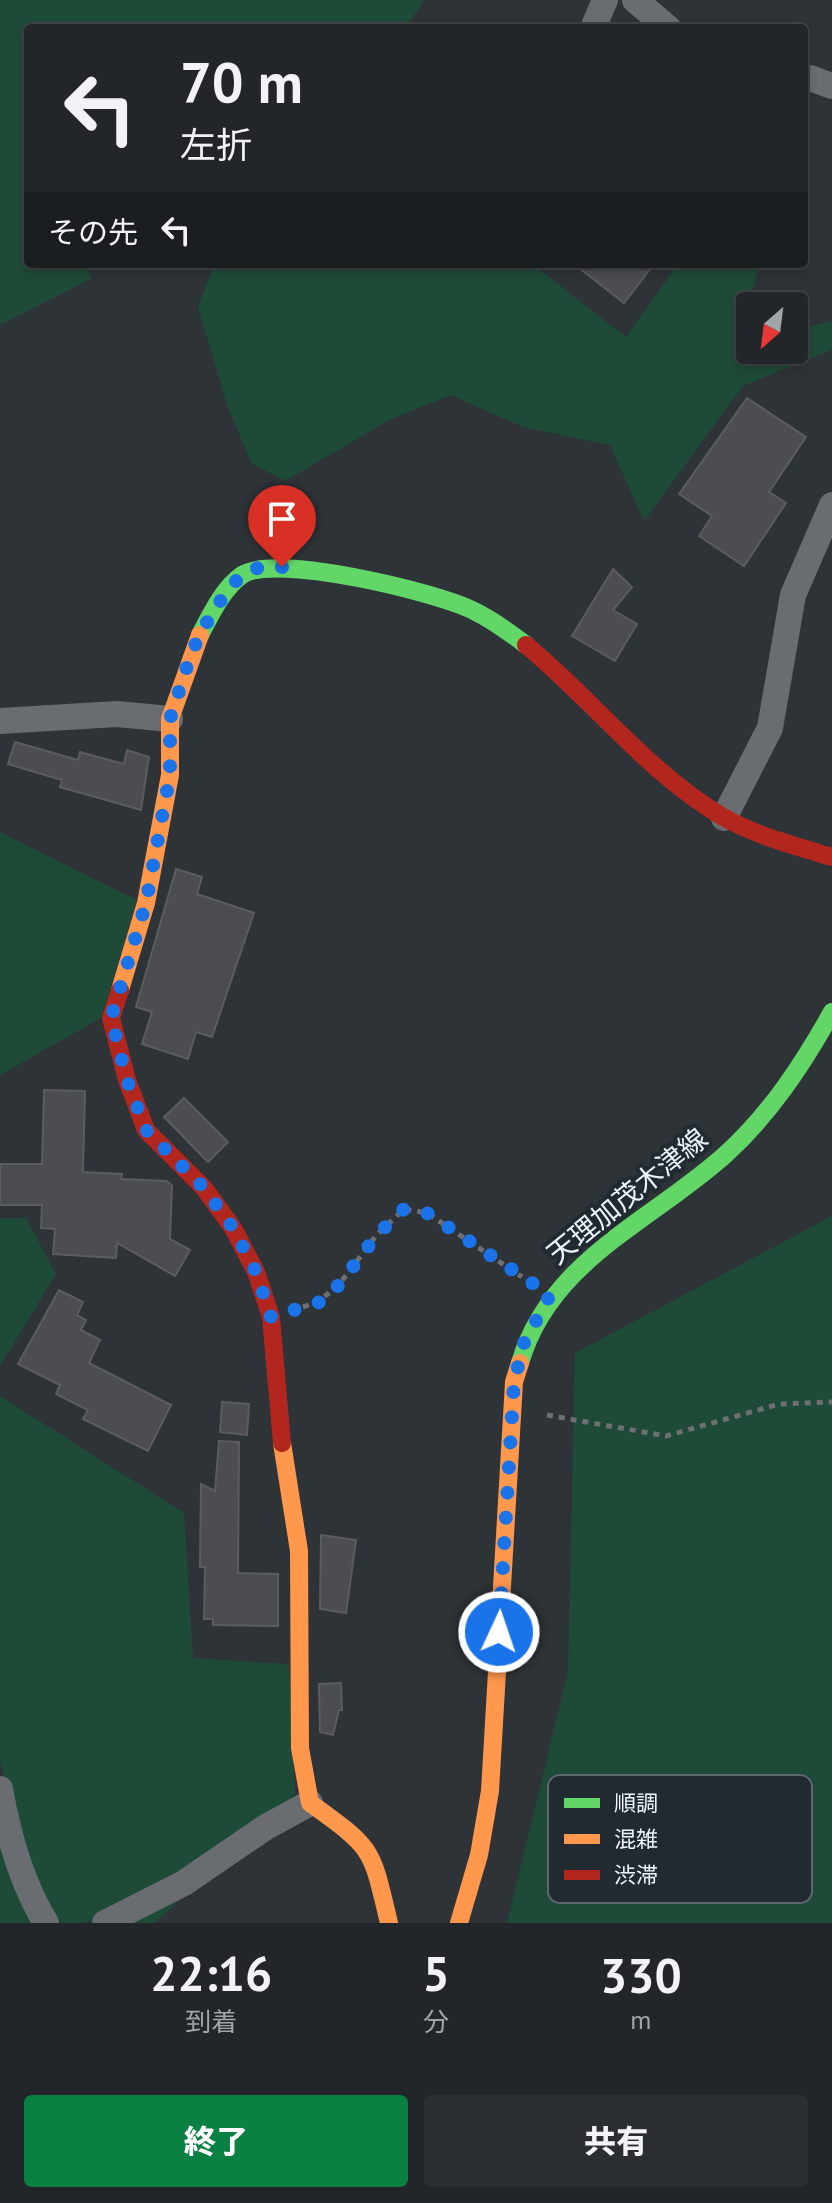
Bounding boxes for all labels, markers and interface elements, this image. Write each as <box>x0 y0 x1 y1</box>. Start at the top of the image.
text: 70 m <box>180 46 303 118</box>
icon: left <box>48 56 152 160</box>
text: 左折 <box>180 121 252 168</box>
icon: left <box>154 208 198 252</box>
text: その先 <box>48 212 138 251</box>
north arrow <box>736 292 808 364</box>
map controls <box>736 292 808 364</box>
pin <box>248 485 316 567</box>
icon: arrive <box>260 497 304 541</box>
street label: 天理加茂木津線 <box>539 1120 714 1272</box>
position arrow <box>457 1590 541 1674</box>
legend <box>548 1775 812 1903</box>
text: 順調 <box>614 1789 658 1817</box>
text: 混雑 <box>614 1825 658 1853</box>
text: 渋滞 <box>614 1861 658 1889</box>
text: 22:16 <box>150 1942 272 2004</box>
text: 5 <box>422 1942 450 2004</box>
text: 330 <box>600 1944 682 2006</box>
text: m <box>630 2003 651 2036</box>
text: 到着 <box>185 2005 237 2038</box>
text: 分 <box>423 2005 449 2038</box>
button: 終了 <box>24 2095 408 2187</box>
button: 共有 <box>424 2095 808 2187</box>

